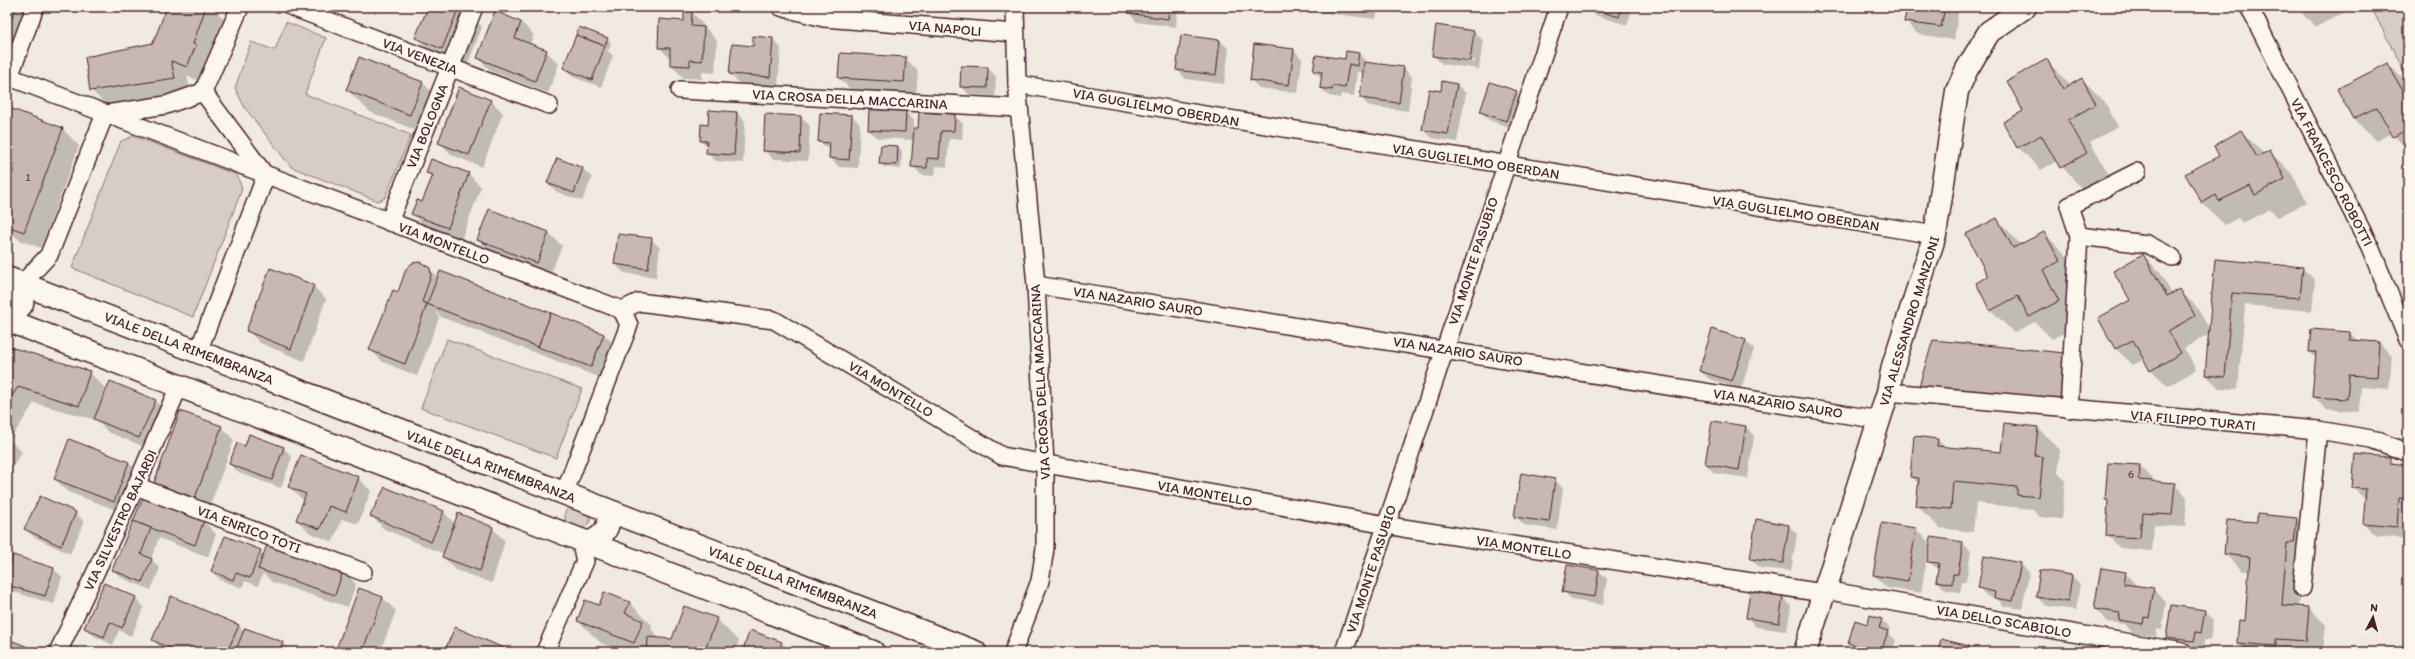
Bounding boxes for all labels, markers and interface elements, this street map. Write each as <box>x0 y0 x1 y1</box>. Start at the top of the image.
street label: VIA NAPOLI <box>908 17 982 40</box>
street label: VIA VENEZIA <box>380 34 460 79</box>
street label: VIA BOLOGNA <box>403 81 452 171</box>
street label: VIA GUGLIELMO OBERDAN <box>1071 84 1241 131</box>
street label: VIA CROSA DELLA MACCARINA <box>752 86 948 113</box>
street label: VIA FRANCESCO ROBOTTI <box>2287 95 2376 249</box>
street label: VIA GUGLIELMO OBERDAN <box>1391 140 1561 183</box>
house number: 1 <box>25 170 31 184</box>
street label: VIA GUGLIELMO OBERDAN <box>1711 192 1881 235</box>
street label: VIA MONTE PASUBIO <box>1445 195 1502 327</box>
street label: VIA MONTELLO <box>396 218 492 269</box>
street label: VIA ALESSANDRO MANZONI <box>1875 234 1943 408</box>
street label: VIA NAZARIO SAURO <box>1072 283 1204 320</box>
street label: VIA CROSA DELLA MACCARINA <box>1027 284 1054 480</box>
street label: VIALE DELLA RIMEMBRANZA <box>102 308 276 389</box>
street label: VIA NAZARIO SAURO <box>1392 333 1524 370</box>
street label: VIA MONTELLO <box>845 357 936 422</box>
street label: VIA NAZARIO SAURO <box>1712 385 1844 422</box>
street label: VIA FILIPPO TURATI <box>2130 407 2256 434</box>
street label: VIALE DELLA RIMEMBRANZA <box>404 426 578 507</box>
street label: VIA SILVESTRO BAJARDI <box>80 447 161 593</box>
house number: 6 <box>2128 467 2134 481</box>
street label: VIA MONTELLO <box>1156 477 1254 510</box>
street label: VIA ENRICO TOTI <box>194 502 303 557</box>
street label: VIA MONTE PASUBIO <box>1343 503 1400 635</box>
street label: VIA MONTELLO <box>1475 532 1573 563</box>
street label: VIALE DELLA RIMEMBRANZA <box>706 542 880 623</box>
north arrow <box>2353 597 2393 637</box>
street label: VIA DELLO SCABIOLO <box>1935 601 2073 642</box>
text: N <box>2370 601 2378 614</box>

